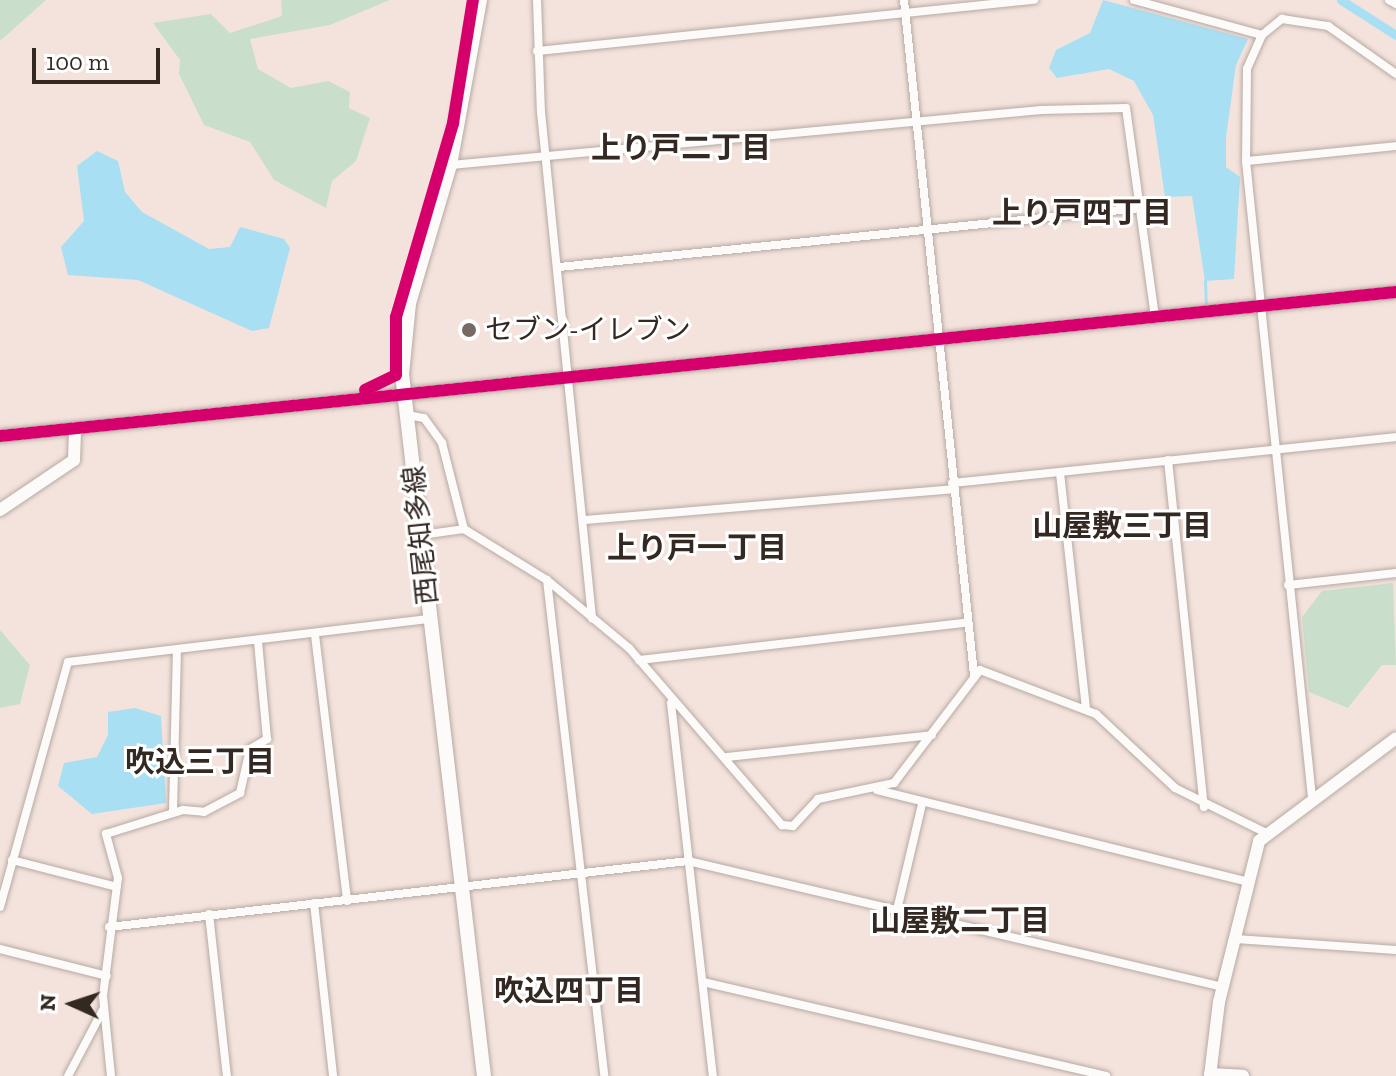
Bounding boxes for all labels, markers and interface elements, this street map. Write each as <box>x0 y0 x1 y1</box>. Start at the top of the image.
scale bar <box>36 32 164 82</box>
text: 100 m <box>46 47 109 76</box>
district label: 上り戸二丁目 <box>591 130 771 166</box>
district label: 上り戸四丁目 <box>992 195 1172 231</box>
place label: セブン-イレブン <box>485 313 691 347</box>
marker: セブン-イレブン <box>460 321 478 339</box>
street label: 西尾知多線 <box>397 464 445 606</box>
district label: 山屋敷三丁目 <box>1032 508 1212 544</box>
district label: 上り戸一丁目 <box>607 530 787 566</box>
district label: 吹込三丁目 <box>125 744 275 780</box>
district label: 山屋敷二丁目 <box>870 903 1050 939</box>
north arrow <box>32 964 112 1044</box>
district label: 吹込四丁目 <box>494 973 644 1009</box>
text: N <box>34 994 61 1012</box>

